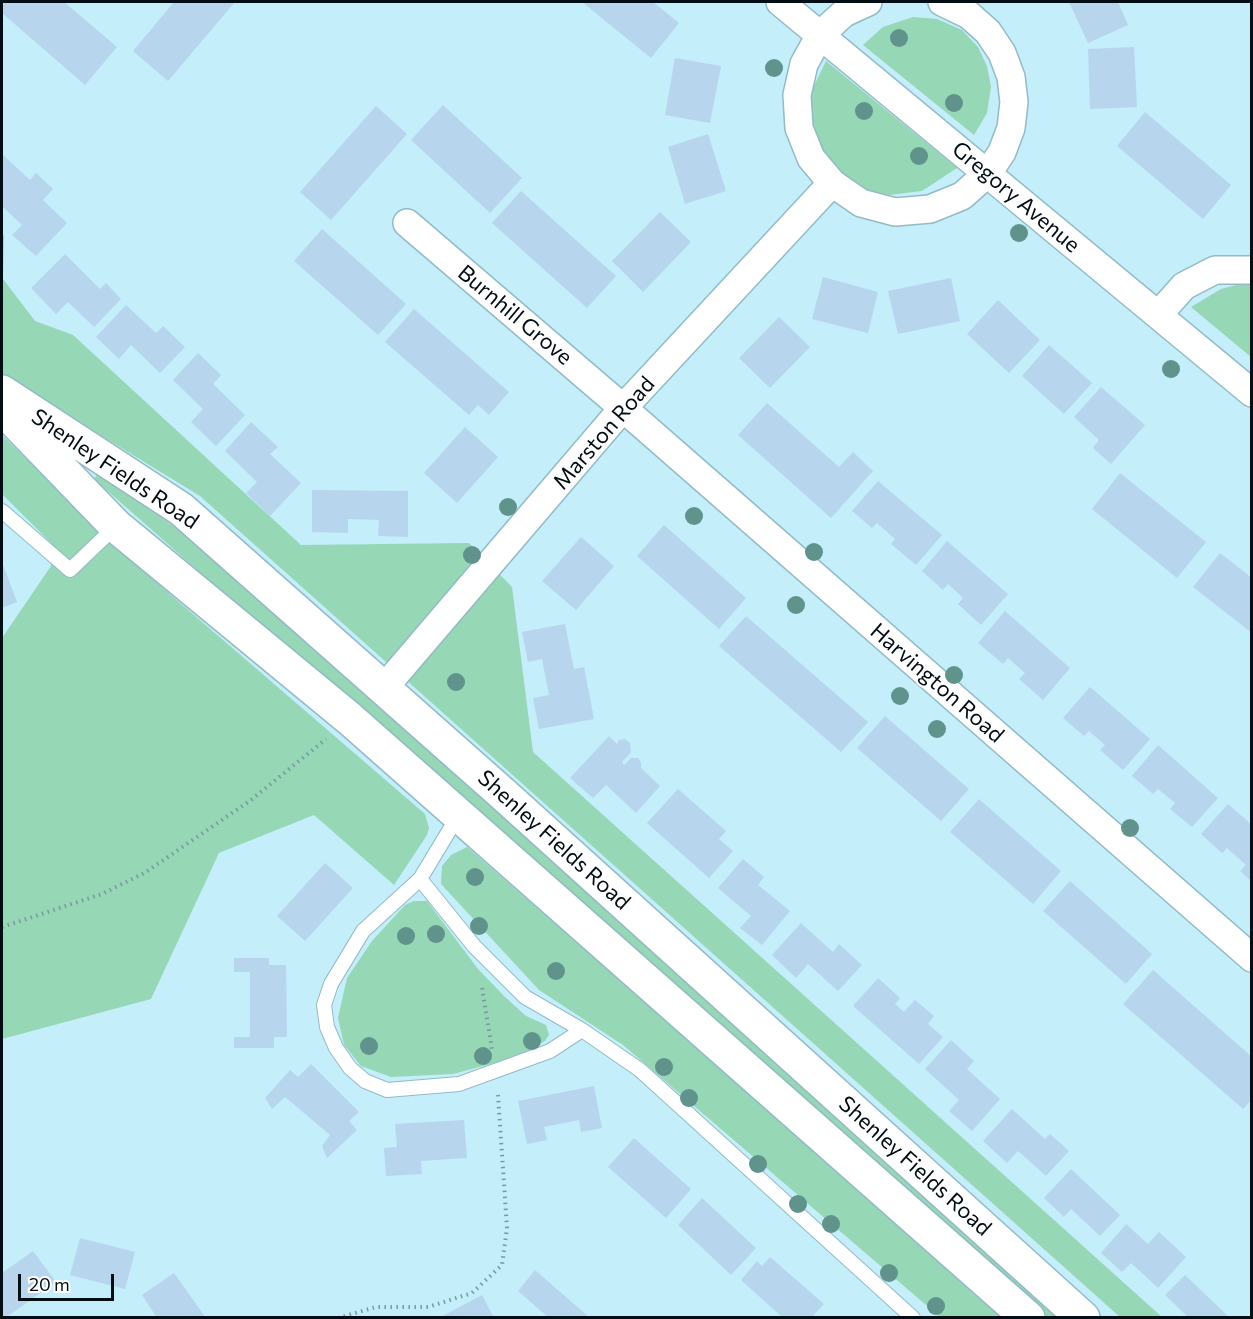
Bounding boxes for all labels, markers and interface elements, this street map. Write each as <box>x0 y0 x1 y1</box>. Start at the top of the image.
street label: Gregory Avenue <box>947 136 1085 258</box>
street label: Burnhill Grove <box>452 259 578 371</box>
street label: Marston Road <box>548 371 660 495</box>
street label: Shenley Fields Road <box>26 403 204 535</box>
street label: Harvington Road <box>865 618 1009 748</box>
street label: Shenley Fields Road <box>472 765 636 915</box>
street label: Shenley Fields Road <box>833 1091 997 1241</box>
scale bar <box>21 1262 117 1300</box>
text: 20 m <box>29 1273 70 1295</box>

